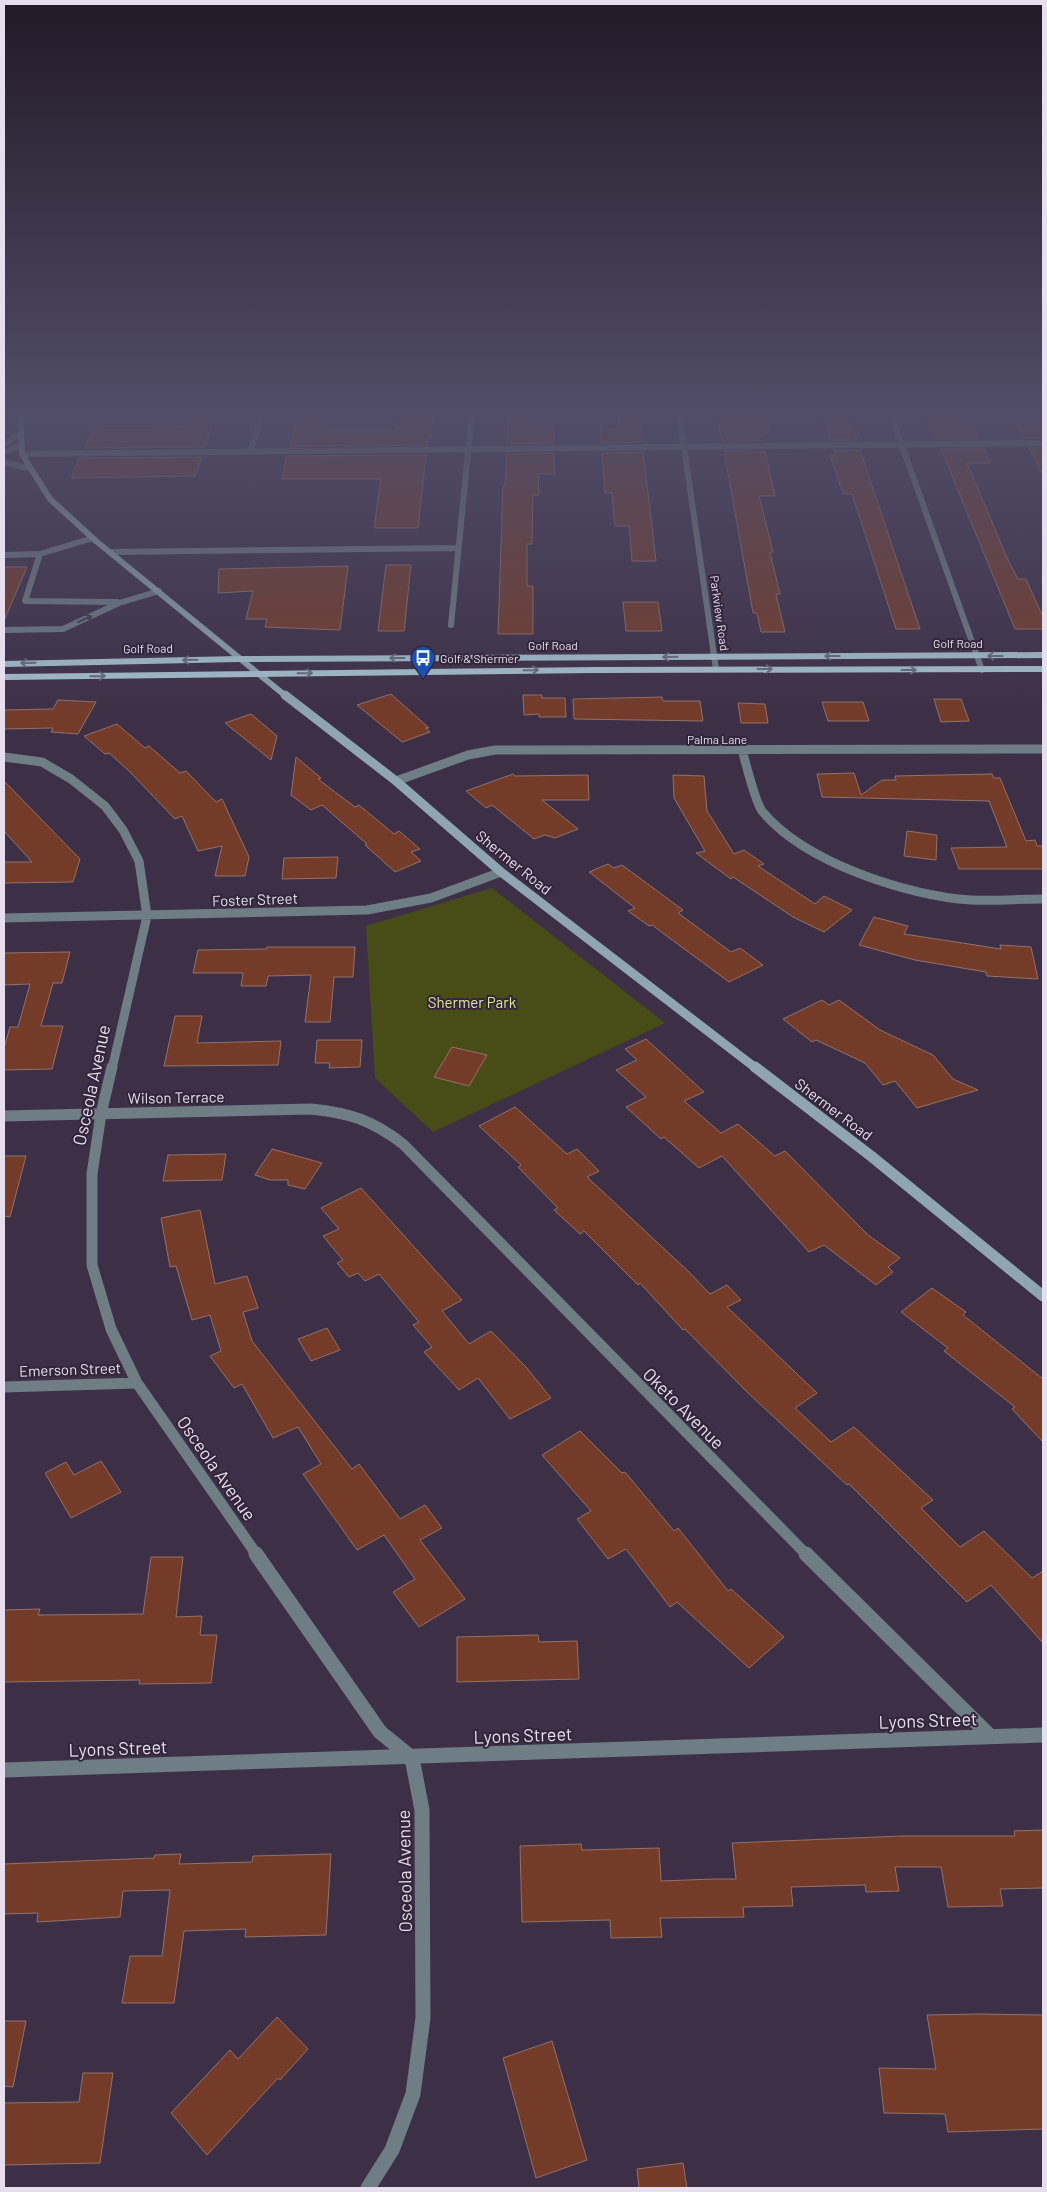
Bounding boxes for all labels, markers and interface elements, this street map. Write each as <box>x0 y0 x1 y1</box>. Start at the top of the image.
street label: Parkview Road <box>708 574 732 652</box>
one-way arrow <box>77 614 92 624</box>
street label: Golf Road <box>933 636 983 650</box>
street label: Golf Road <box>528 638 578 652</box>
street label: Golf Road <box>123 641 173 655</box>
bus stop icon: Golf & Shermer <box>410 645 436 679</box>
place label: Golf & Shermer <box>440 651 519 665</box>
one-way arrow <box>824 651 840 661</box>
one-way arrow <box>987 651 1003 661</box>
one-way arrow <box>662 652 678 662</box>
one-way arrow <box>389 653 406 663</box>
one-way arrow <box>182 655 198 665</box>
one-way arrow <box>20 658 36 668</box>
one-way arrow <box>756 664 773 674</box>
one-way arrow <box>523 665 539 675</box>
one-way arrow <box>900 665 917 675</box>
one-way arrow <box>297 668 313 678</box>
one-way arrow <box>89 671 105 681</box>
street label: Palma Lane <box>687 732 747 746</box>
street label: Shermer Road <box>473 826 555 898</box>
street label: Foster Street <box>212 889 298 909</box>
park label: Shermer Park <box>428 993 517 1011</box>
street label: Osceola Avenue <box>67 1023 115 1147</box>
street label: Shermer Road <box>792 1074 876 1144</box>
street label: Wilson Terrace <box>127 1087 225 1107</box>
street label: Emerson Street <box>19 1358 121 1380</box>
street label: Oketo Avenue <box>639 1363 729 1453</box>
street label: Osceola Avenue <box>173 1411 261 1525</box>
street label: Lyons Street <box>878 1707 978 1733</box>
street label: Lyons Street <box>473 1722 573 1748</box>
street label: Lyons Street <box>68 1735 168 1761</box>
street label: Osceola Avenue <box>392 1809 416 1933</box>

